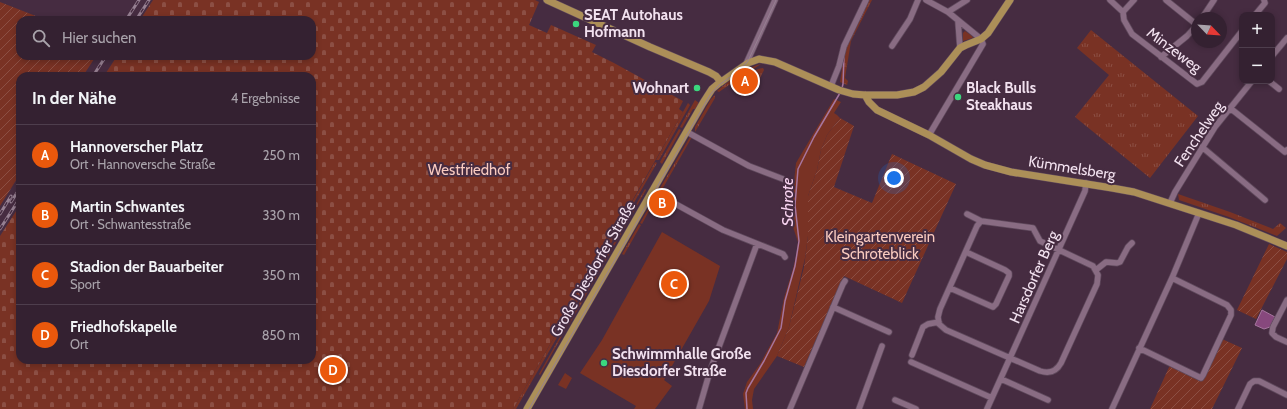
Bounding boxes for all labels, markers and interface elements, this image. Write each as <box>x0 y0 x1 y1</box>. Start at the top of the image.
place label: SEAT Autohaus Hofmann <box>584 6 683 41</box>
north arrow <box>1191 12 1227 48</box>
map controls <box>1239 12 1275 84</box>
button: + <box>1239 12 1275 48</box>
search box <box>16 16 316 60</box>
marker: SEAT Autohaus Hofmann <box>571 19 581 29</box>
street label: Minzeweg <box>1143 24 1205 77</box>
icon: search <box>30 27 52 49</box>
text: Hier suchen <box>62 29 137 47</box>
button: − <box>1239 48 1275 84</box>
pin: A <box>732 66 758 96</box>
place label: Wohnart <box>632 79 689 97</box>
place label: Black Bulls Steakhaus <box>966 79 1036 114</box>
marker: Wohnart <box>692 83 702 93</box>
text: In der Nähe <box>32 88 116 108</box>
text: 4 Ergebnisse <box>231 90 300 106</box>
marker: Black Bulls Steakhaus <box>953 92 963 102</box>
street label: Fenchelweg <box>1170 97 1228 170</box>
text: Hannoverscher Platz <box>70 138 203 156</box>
text: A <box>41 147 49 163</box>
text: 250 m <box>263 147 300 163</box>
street label: Kümmelsberg <box>1027 152 1117 184</box>
text: Ort · Hannoversche Straße <box>70 156 215 172</box>
park label: Westfriedhof <box>428 161 510 179</box>
your location <box>884 168 904 188</box>
water label: Schrote <box>778 178 797 226</box>
pin: B <box>649 188 675 218</box>
text: Martin Schwantes <box>70 198 185 216</box>
street label: Große Diesdorfer Straße <box>547 198 639 340</box>
text: B <box>41 207 49 223</box>
text: 330 m <box>263 207 300 223</box>
text: Ort · Schwantesstraße <box>70 216 191 232</box>
park label: Kleingartenverein Schroteblick <box>825 228 935 263</box>
street label: Harsdorfer Berg <box>1006 228 1063 326</box>
text: Stadion der Bauarbeiter <box>70 258 223 276</box>
text: C <box>41 267 49 283</box>
text: 350 m <box>263 267 300 283</box>
pin: C <box>661 269 687 299</box>
text: Sport <box>70 276 100 292</box>
text: Friedhofskapelle <box>70 318 177 336</box>
text: D <box>40 327 50 343</box>
text: 850 m <box>262 327 300 343</box>
text: Ort <box>70 336 88 352</box>
place label: Schwimmhalle Große Diesdorfer Straße <box>612 345 751 380</box>
pin: D <box>320 355 346 385</box>
marker: Schwimmhalle Große Diesdorfer Straße <box>599 358 609 368</box>

